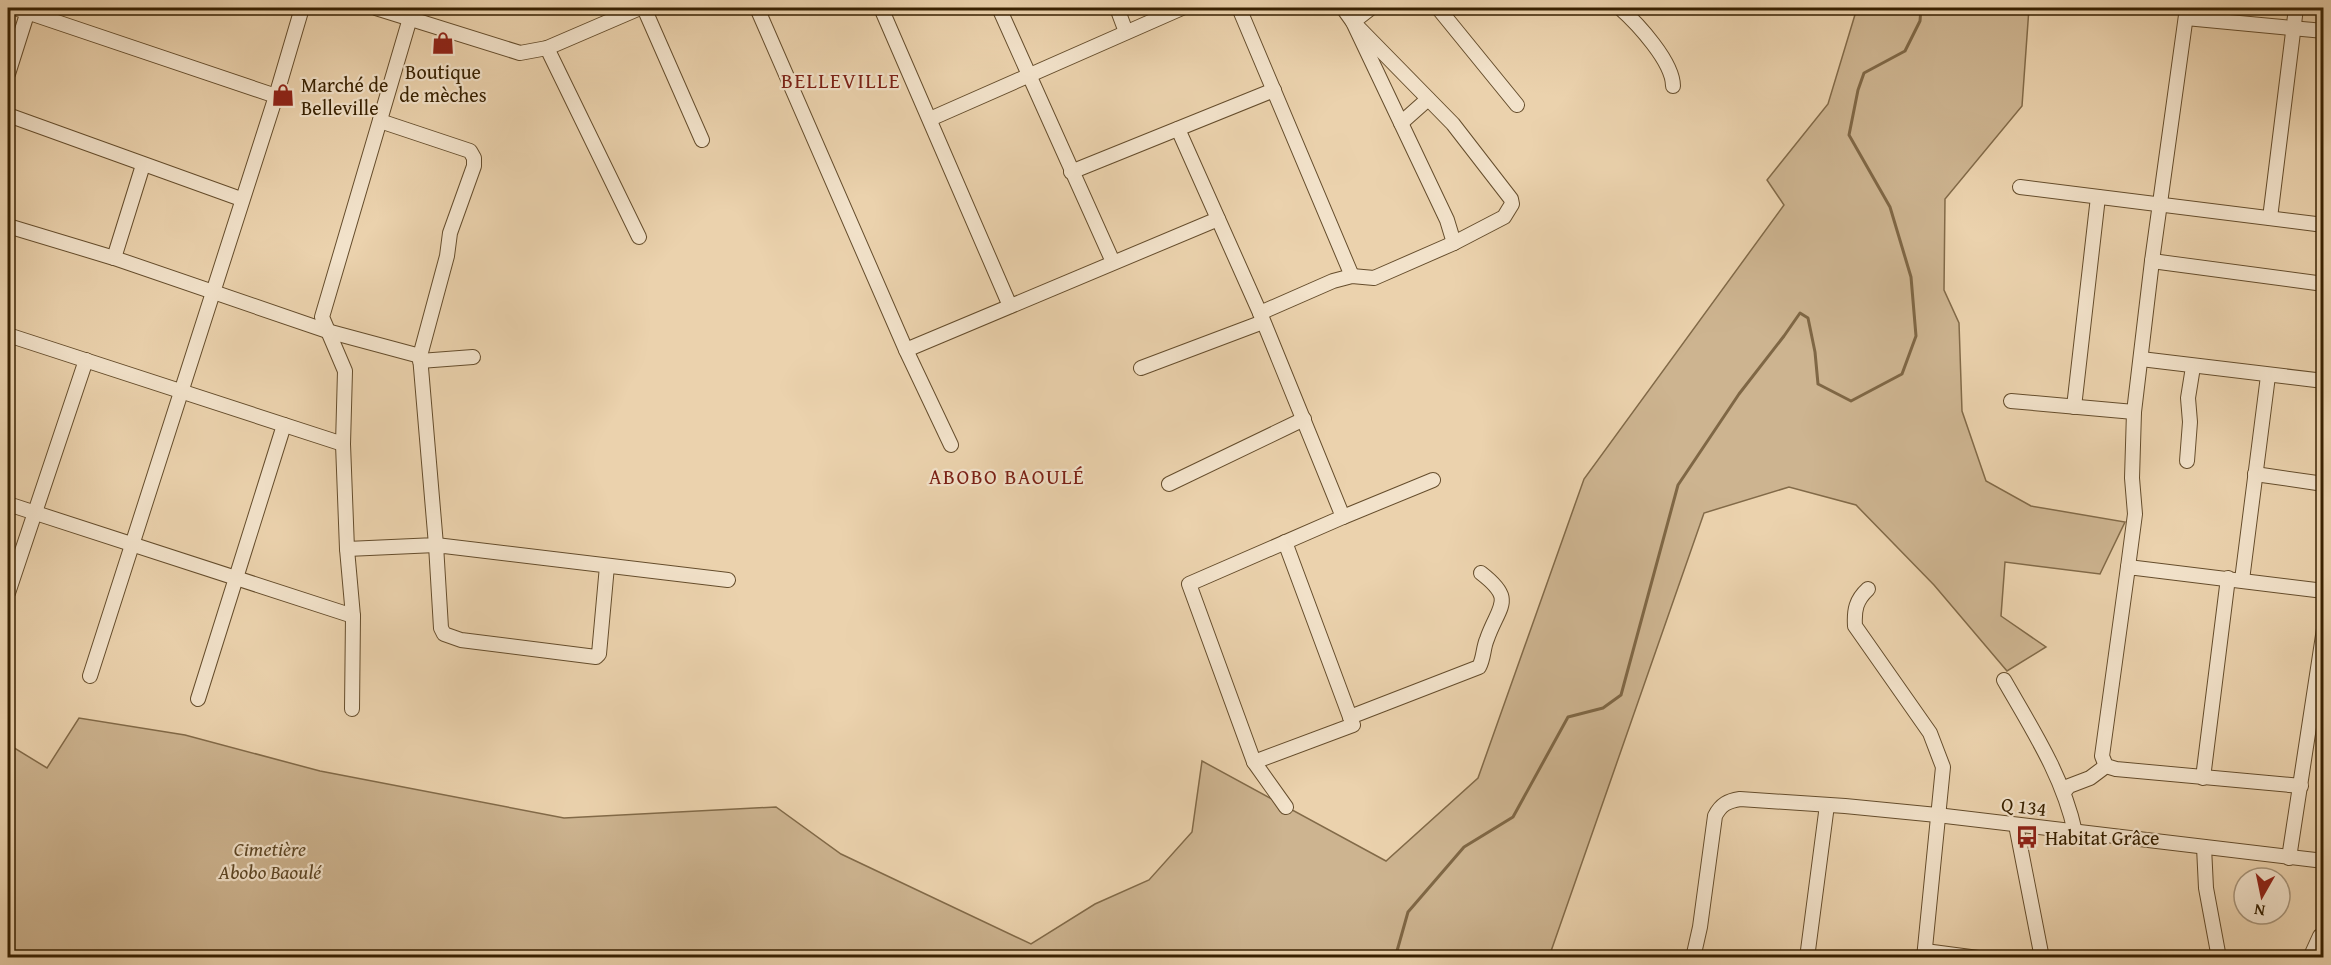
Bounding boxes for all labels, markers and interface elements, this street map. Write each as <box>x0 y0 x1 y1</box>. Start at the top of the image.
shop icon: Boutique de mèches <box>430 30 456 56</box>
place label: Boutique de mèches <box>399 57 487 109</box>
district label: BELLEVILLE <box>781 65 901 96</box>
place label: Marché de Belleville <box>301 70 388 122</box>
shop icon: Marché de Belleville <box>270 82 296 108</box>
district label: ABOBO BAOULÉ <box>929 461 1085 492</box>
street label: Q 134 <box>2000 789 2048 823</box>
place label: Habitat Grâce <box>2045 823 2159 852</box>
bus stop icon: Habitat Grâce <box>2014 824 2040 850</box>
park label: Cimetière Abobo Baoulé <box>218 834 322 886</box>
north arrow <box>2232 866 2292 926</box>
text: N <box>2252 898 2267 924</box>

